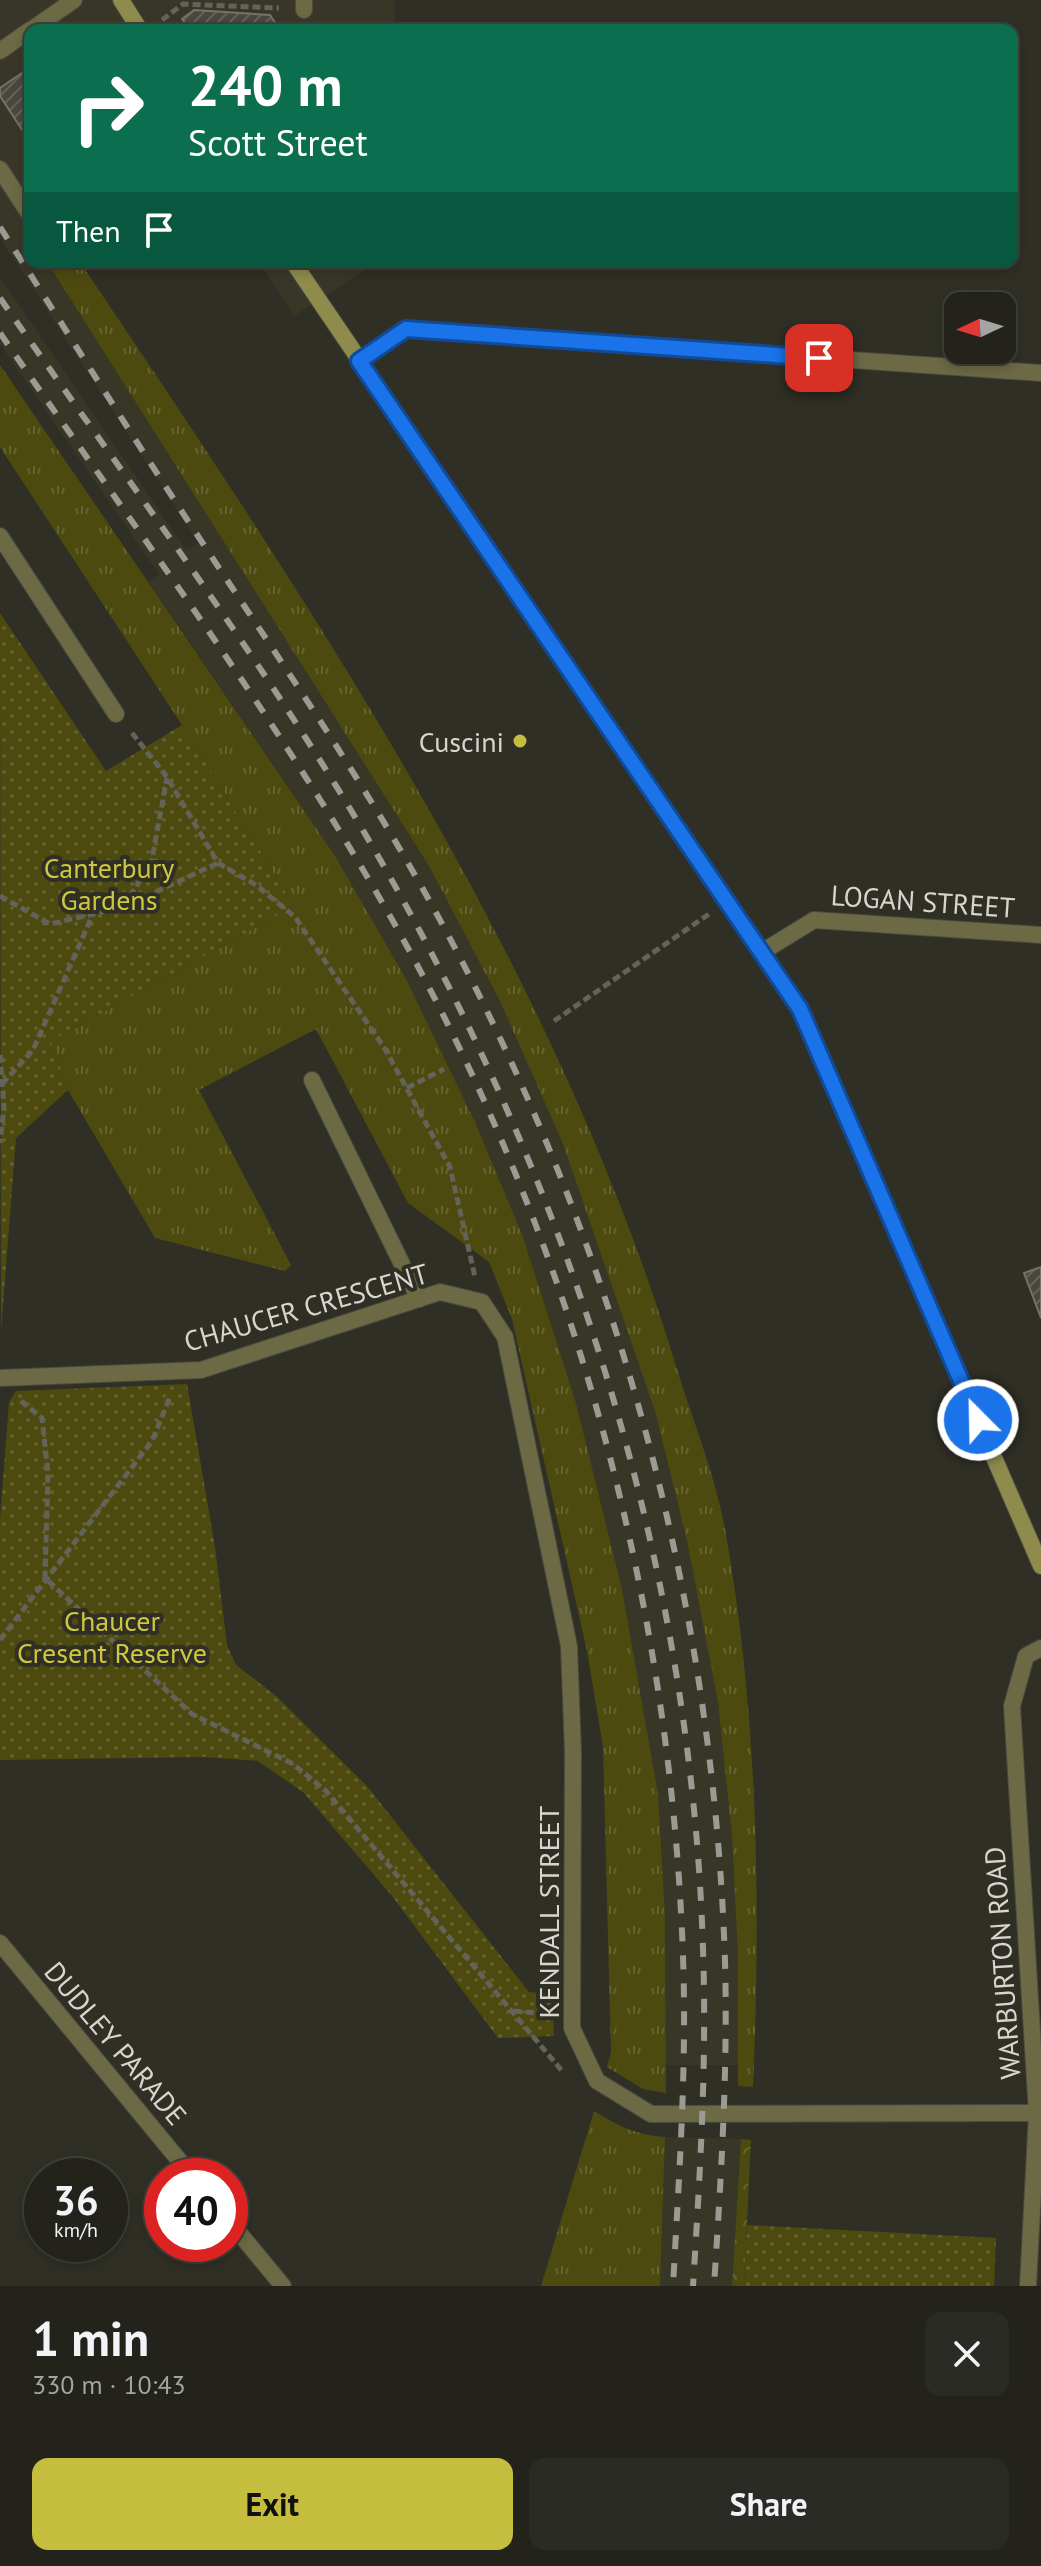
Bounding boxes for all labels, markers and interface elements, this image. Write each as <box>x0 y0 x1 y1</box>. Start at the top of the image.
text: 240 m <box>188 49 343 121</box>
icon: right <box>56 56 160 160</box>
text: Scott Street <box>188 119 368 166</box>
icon: arrive <box>137 208 181 252</box>
text: Then <box>56 211 121 250</box>
north arrow <box>944 292 1016 364</box>
map controls <box>944 292 1016 364</box>
pin <box>785 324 853 392</box>
icon: arrive <box>797 336 841 380</box>
place label: Cuscini <box>419 723 504 760</box>
marker: Cuscini <box>511 732 529 750</box>
park label: Canterbury Gardens <box>44 849 174 918</box>
street label: LOGAN STREET <box>830 876 1017 926</box>
street label: CHAUCER CRESCENT <box>180 1254 433 1360</box>
position arrow <box>936 1378 1020 1462</box>
park label: Chaucer Cresent Reserve <box>17 1602 207 1671</box>
street label: KENDALL STREET <box>530 1805 567 2018</box>
street label: WARBURTON ROAD <box>975 1845 1029 2081</box>
street label: DUDLEY PARADE <box>37 1953 195 2133</box>
speed limit sign: 40 <box>144 2158 248 2262</box>
text: 36 <box>53 2174 99 2226</box>
text: km/h <box>54 2217 98 2243</box>
text: 1 min <box>32 2307 149 2369</box>
button: close <box>925 2312 1009 2396</box>
text: 330 m · 10:43 <box>32 2368 186 2401</box>
button: Exit <box>32 2458 513 2550</box>
button: Share <box>529 2458 1009 2550</box>

